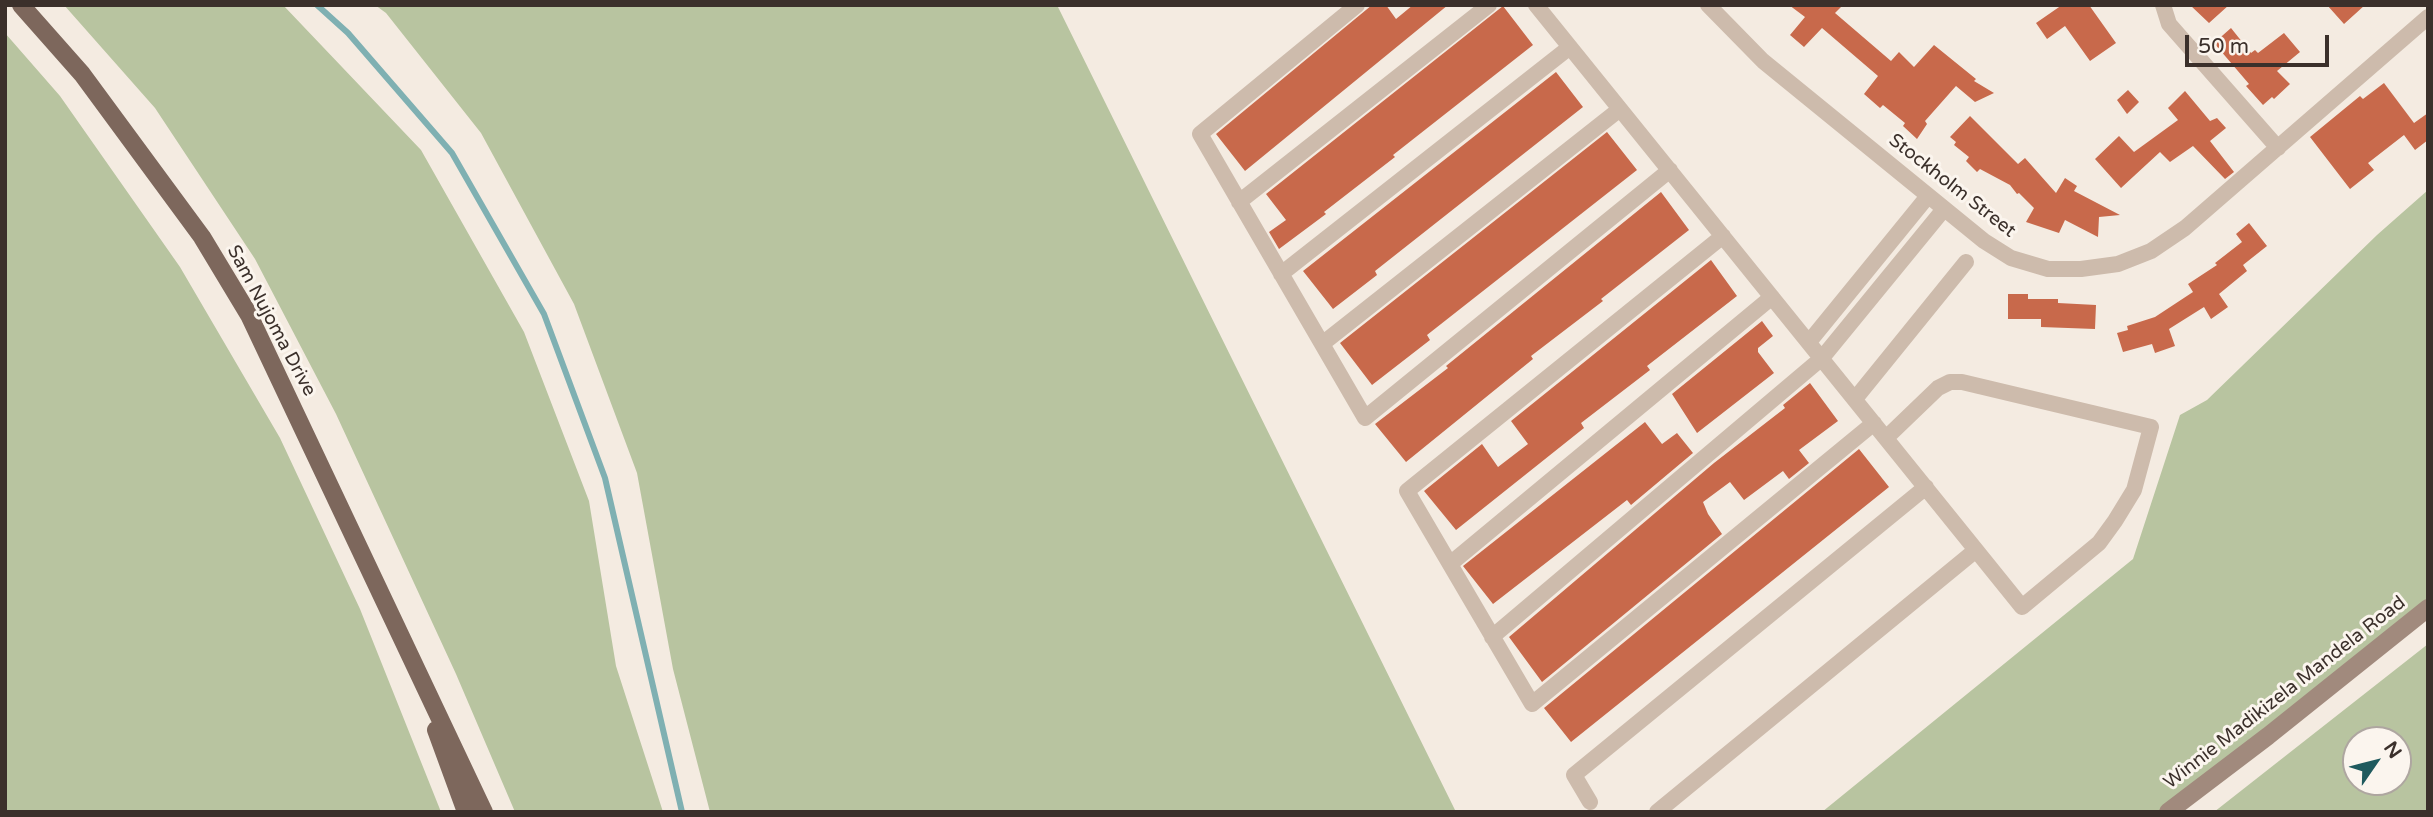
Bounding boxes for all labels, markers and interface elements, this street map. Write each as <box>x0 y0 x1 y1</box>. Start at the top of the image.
scale bar <box>2188 21 2332 65</box>
text: 50 m <box>2198 34 2249 59</box>
street label: Stockholm Street <box>1884 129 2020 243</box>
street label: Sam Nujoma Drive <box>222 242 320 400</box>
street label: Winnie Madikizela Mandela Road <box>2160 592 2410 794</box>
north arrow <box>2342 726 2412 796</box>
text: N <box>2379 738 2406 763</box>

